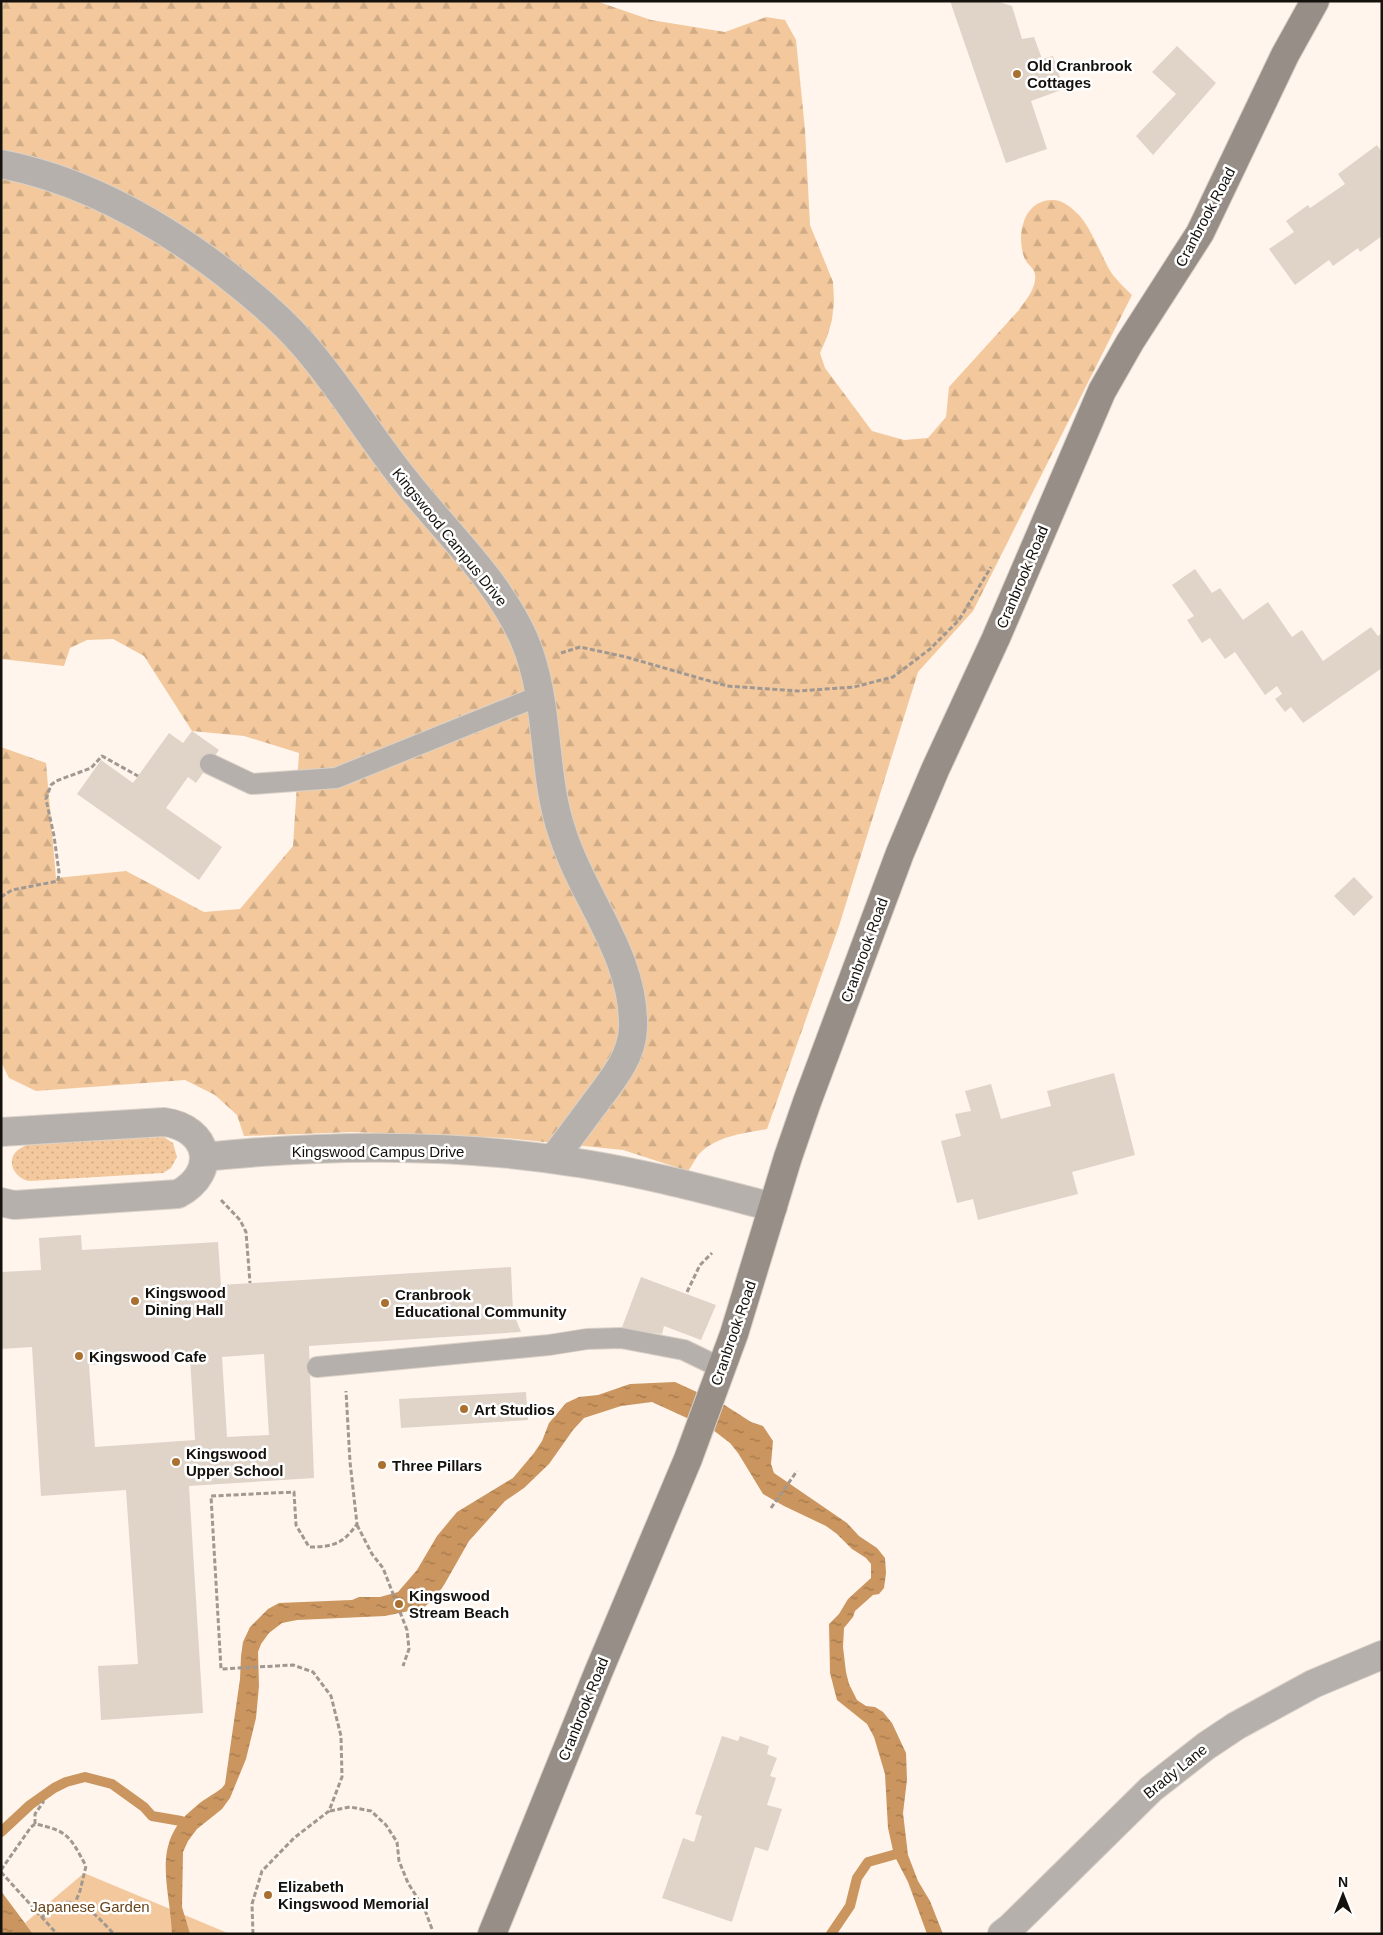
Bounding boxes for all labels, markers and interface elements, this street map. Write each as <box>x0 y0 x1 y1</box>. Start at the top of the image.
place label: Old Cranbrook Cottages <box>1027 57 1133 91</box>
marker: Old Cranbrook Cottages <box>1011 68 1023 80</box>
street label: Cranbrook Road <box>1172 164 1238 270</box>
street label: Kingswood Campus Drive <box>389 465 511 609</box>
street label: Cranbrook Road <box>993 523 1051 631</box>
street label: Cranbrook Road <box>837 895 891 1005</box>
street label: Kingswood Campus Drive <box>292 1143 464 1160</box>
street label: Cranbrook Road <box>707 1278 759 1388</box>
place label: Kingswood Dining Hall <box>145 1284 226 1318</box>
place label: Cranbrook Educational Community <box>395 1286 567 1320</box>
marker: Kingswood Dining Hall <box>129 1295 141 1307</box>
marker: Cranbrook Educational Community <box>379 1297 391 1309</box>
place label: Kingswood Cafe <box>89 1348 207 1365</box>
marker: Kingswood Cafe <box>73 1350 85 1362</box>
place label: Art Studios <box>474 1401 555 1418</box>
marker: Art Studios <box>458 1403 470 1415</box>
place label: Kingswood Upper School <box>186 1445 284 1479</box>
marker: Kingswood Upper School <box>170 1456 182 1468</box>
place label: Three Pillars <box>392 1457 482 1474</box>
marker: Three Pillars <box>376 1459 388 1471</box>
place label: Kingswood Stream Beach <box>409 1587 509 1621</box>
marker: Kingswood Stream Beach <box>393 1598 405 1610</box>
street label: Cranbrook Road <box>555 1655 611 1763</box>
street label: Brady Lane <box>1140 1740 1210 1802</box>
north arrow <box>1318 1870 1368 1920</box>
text: N <box>1338 1874 1348 1890</box>
place label: Elizabeth Kingswood Memorial <box>278 1878 429 1912</box>
marker: Elizabeth Kingswood Memorial <box>262 1889 274 1901</box>
park label: Japanese Garden <box>30 1898 150 1915</box>

